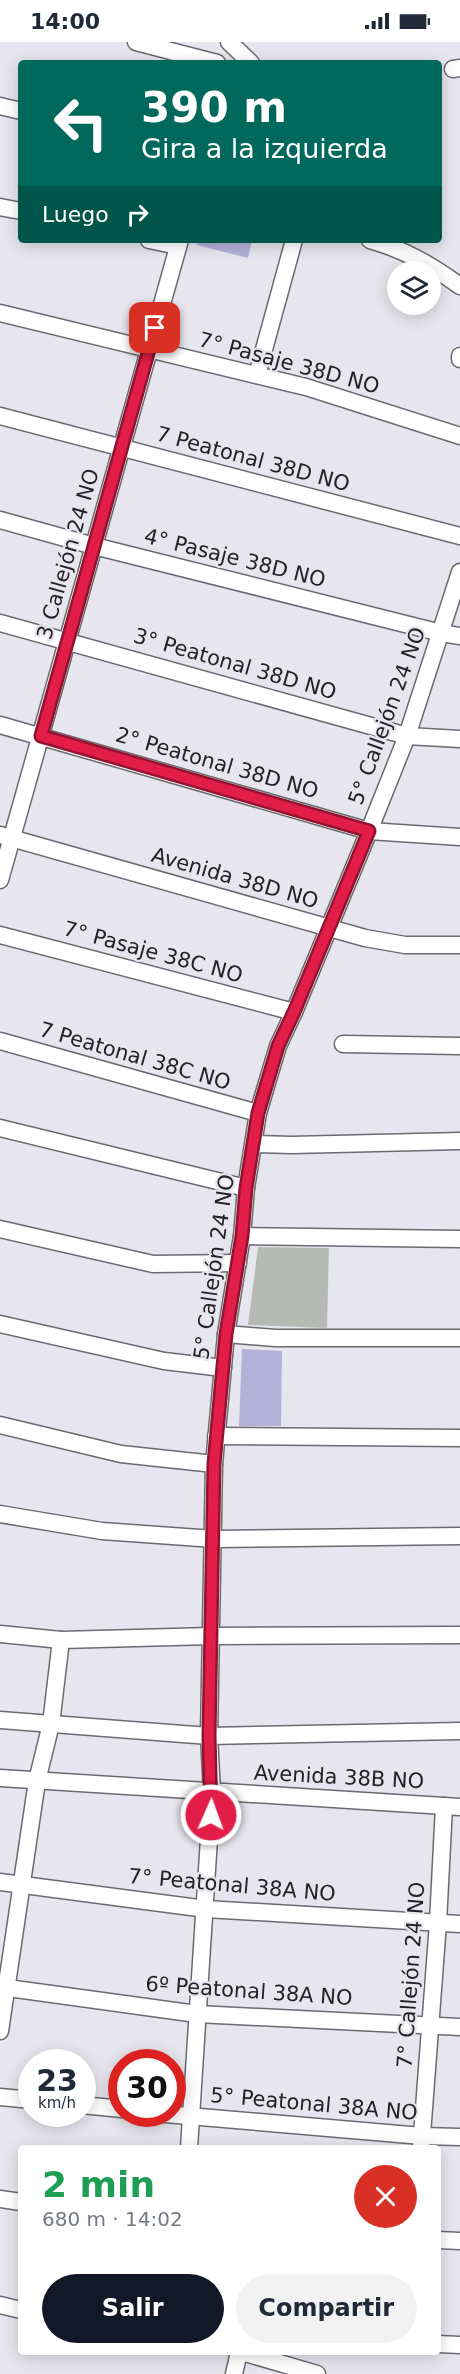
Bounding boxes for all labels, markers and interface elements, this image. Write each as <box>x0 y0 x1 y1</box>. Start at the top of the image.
text: 14:00 <box>30 9 100 34</box>
text: 390 m <box>141 83 287 132</box>
icon: left <box>42 84 120 162</box>
text: Gira a la izquierda <box>141 133 388 164</box>
icon: right <box>121 198 154 231</box>
text: Luego <box>42 202 109 227</box>
map controls <box>387 261 441 315</box>
button: layers <box>387 261 441 315</box>
pin <box>129 302 180 353</box>
icon: arrive <box>138 311 171 344</box>
street label: 7° Pasaje 38D NO <box>196 327 382 399</box>
street label: 7 Peatonal 38D NO <box>154 422 352 496</box>
street label: 3 Callejón 24 NO <box>32 466 104 642</box>
street label: 4° Pasaje 38D NO <box>142 524 328 592</box>
street label: 3° Peatonal 38D NO <box>131 624 339 704</box>
street label: 5° Callejón 24 NO <box>344 624 430 808</box>
street label: 2° Peatonal 38D NO <box>113 723 321 803</box>
street label: Avenida 38D NO <box>149 843 321 913</box>
street label: 7° Pasaje 38C NO <box>61 917 245 987</box>
street label: 7 Peatonal 38C NO <box>37 1017 233 1095</box>
street label: 5° Callejón 24 NO <box>189 1173 239 1361</box>
street label: Avenida 38B NO <box>253 1761 425 1793</box>
position arrow <box>179 1783 243 1847</box>
street label: 7° Peatonal 38A NO <box>127 1864 337 1906</box>
street label: 7° Callejón 24 NO <box>393 1881 429 2069</box>
street label: 6º Peatonal 38A NO <box>145 1972 353 2010</box>
speed limit sign: 30 <box>108 2049 186 2127</box>
text: 23 <box>36 2063 78 2098</box>
street label: 5° Peatonal 38A NO <box>209 2083 419 2125</box>
text: km/h <box>38 2094 76 2112</box>
text: 2 min <box>42 2164 155 2205</box>
button: close <box>354 2165 417 2228</box>
text: 680 m · 14:02 <box>42 2207 183 2231</box>
button: Salir <box>42 2274 224 2343</box>
button: Compartir <box>236 2274 417 2343</box>

